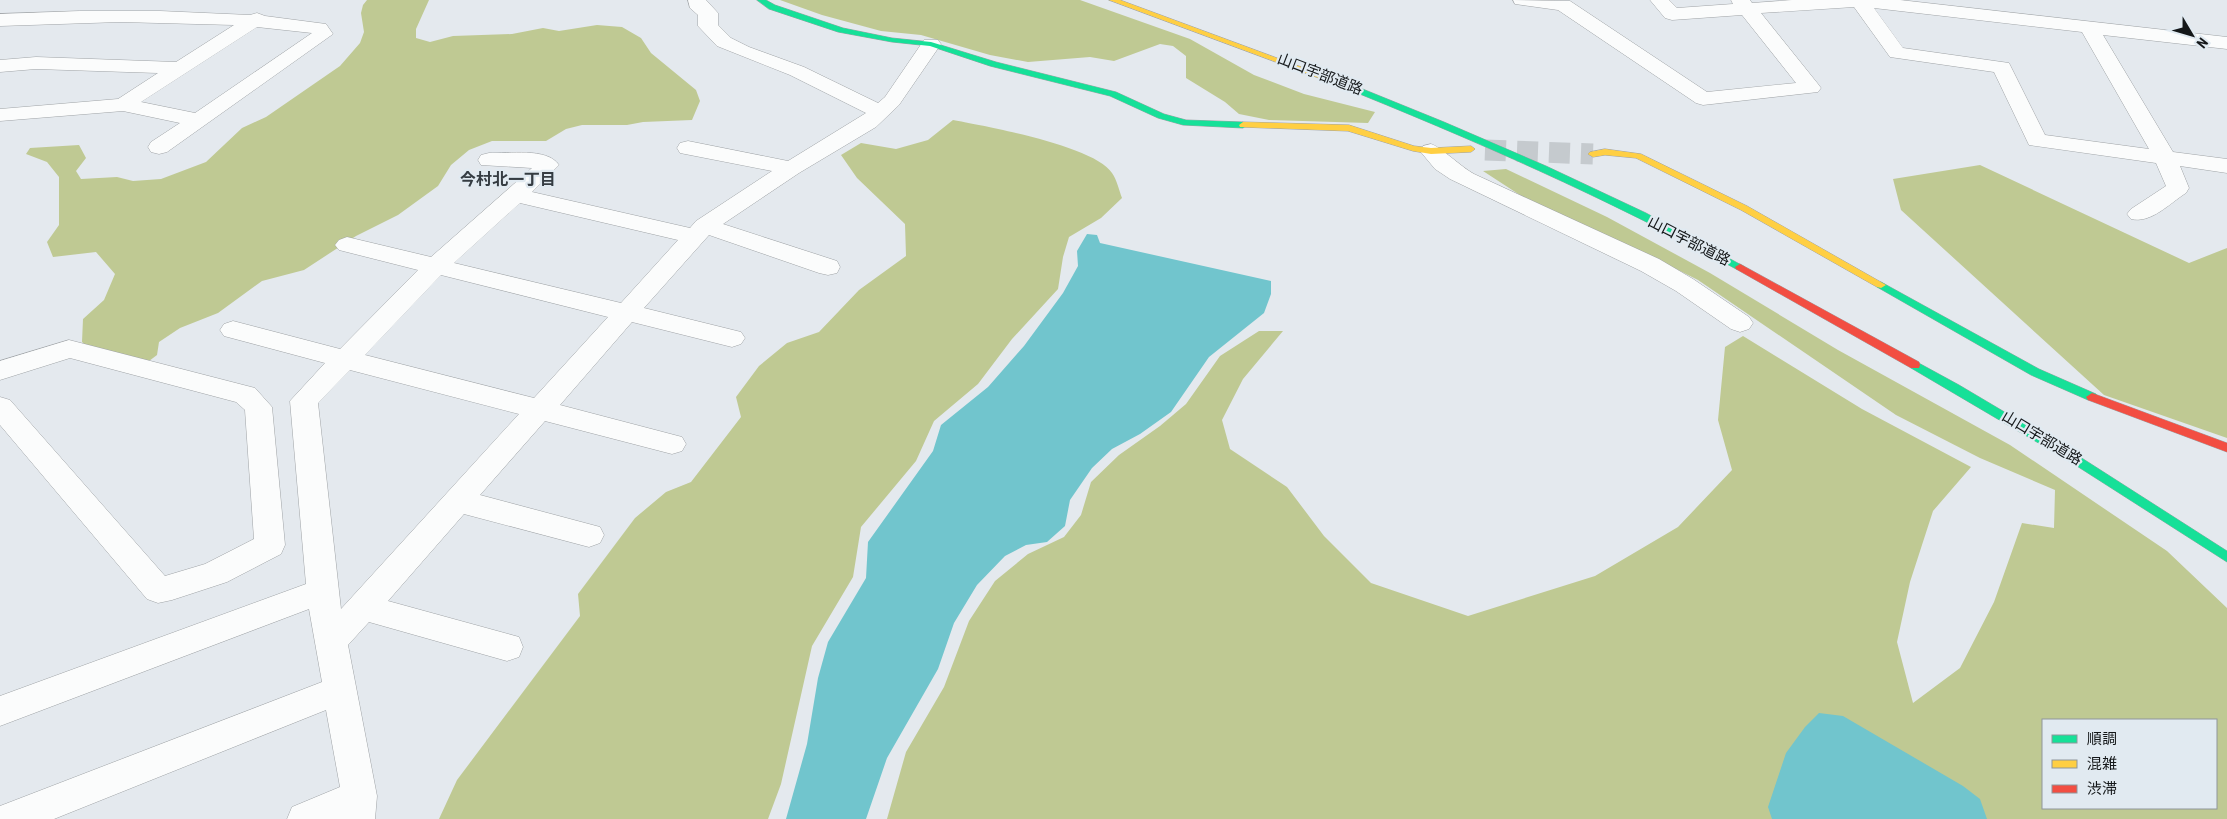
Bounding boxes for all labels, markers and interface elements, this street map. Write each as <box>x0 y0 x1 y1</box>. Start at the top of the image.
north arrow <box>2167 10 2217 60</box>
text: N <box>2193 35 2211 51</box>
street label: 山口宇部道路 <box>1275 49 1365 99</box>
district label: 今村北一丁目 <box>460 170 556 189</box>
street label: 山口宇部道路 <box>1645 213 1733 269</box>
street label: 山口宇部道路 <box>1999 407 2085 469</box>
legend <box>2042 719 2217 809</box>
text: 順調 <box>2087 730 2117 748</box>
text: 混雑 <box>2087 755 2117 773</box>
text: 渋滞 <box>2087 780 2117 798</box>

